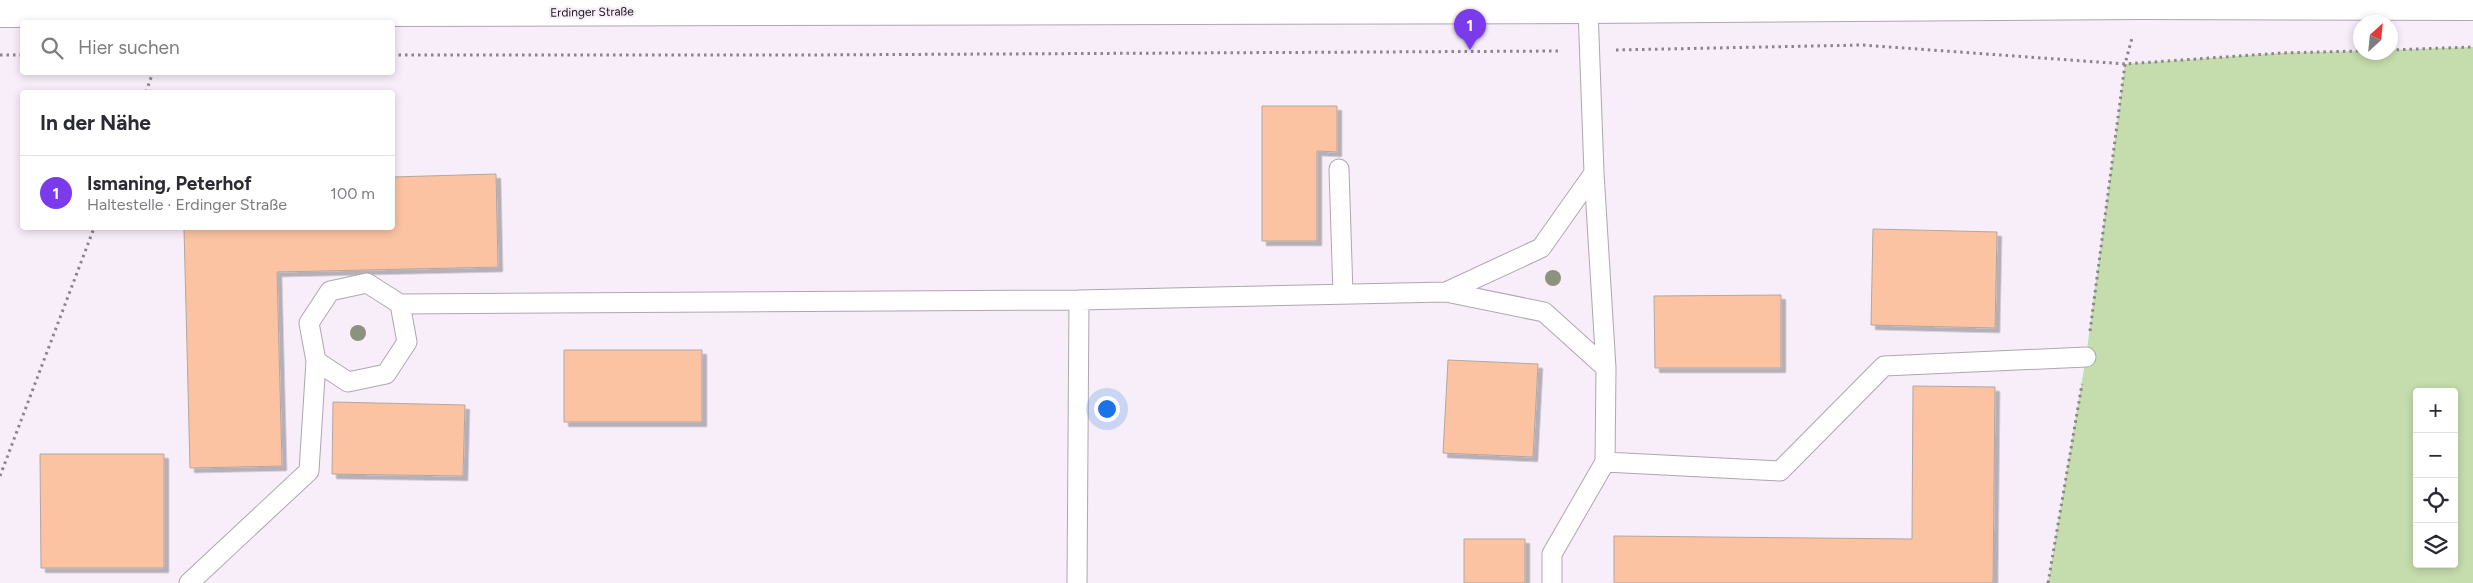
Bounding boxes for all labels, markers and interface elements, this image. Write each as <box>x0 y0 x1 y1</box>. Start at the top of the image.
street label: Erdinger Straße <box>550 4 634 20</box>
pin: 1 <box>1454 9 1486 50</box>
north arrow <box>2353 15 2398 60</box>
search box <box>20 20 395 75</box>
icon: search <box>38 34 66 62</box>
text: Hier suchen <box>78 36 179 59</box>
text: In der Nähe <box>40 110 151 135</box>
text: Ismaning, Peterhof <box>87 172 252 195</box>
text: 1 <box>53 184 59 203</box>
text: 100 m <box>330 184 375 203</box>
text: Haltestelle · Erdinger Straße <box>87 195 287 214</box>
map controls <box>2413 388 2458 568</box>
button: + <box>2413 388 2458 433</box>
your location <box>1094 396 1120 422</box>
button: − <box>2413 433 2458 478</box>
button: locate <box>2413 478 2458 523</box>
button: layers <box>2413 523 2458 568</box>

